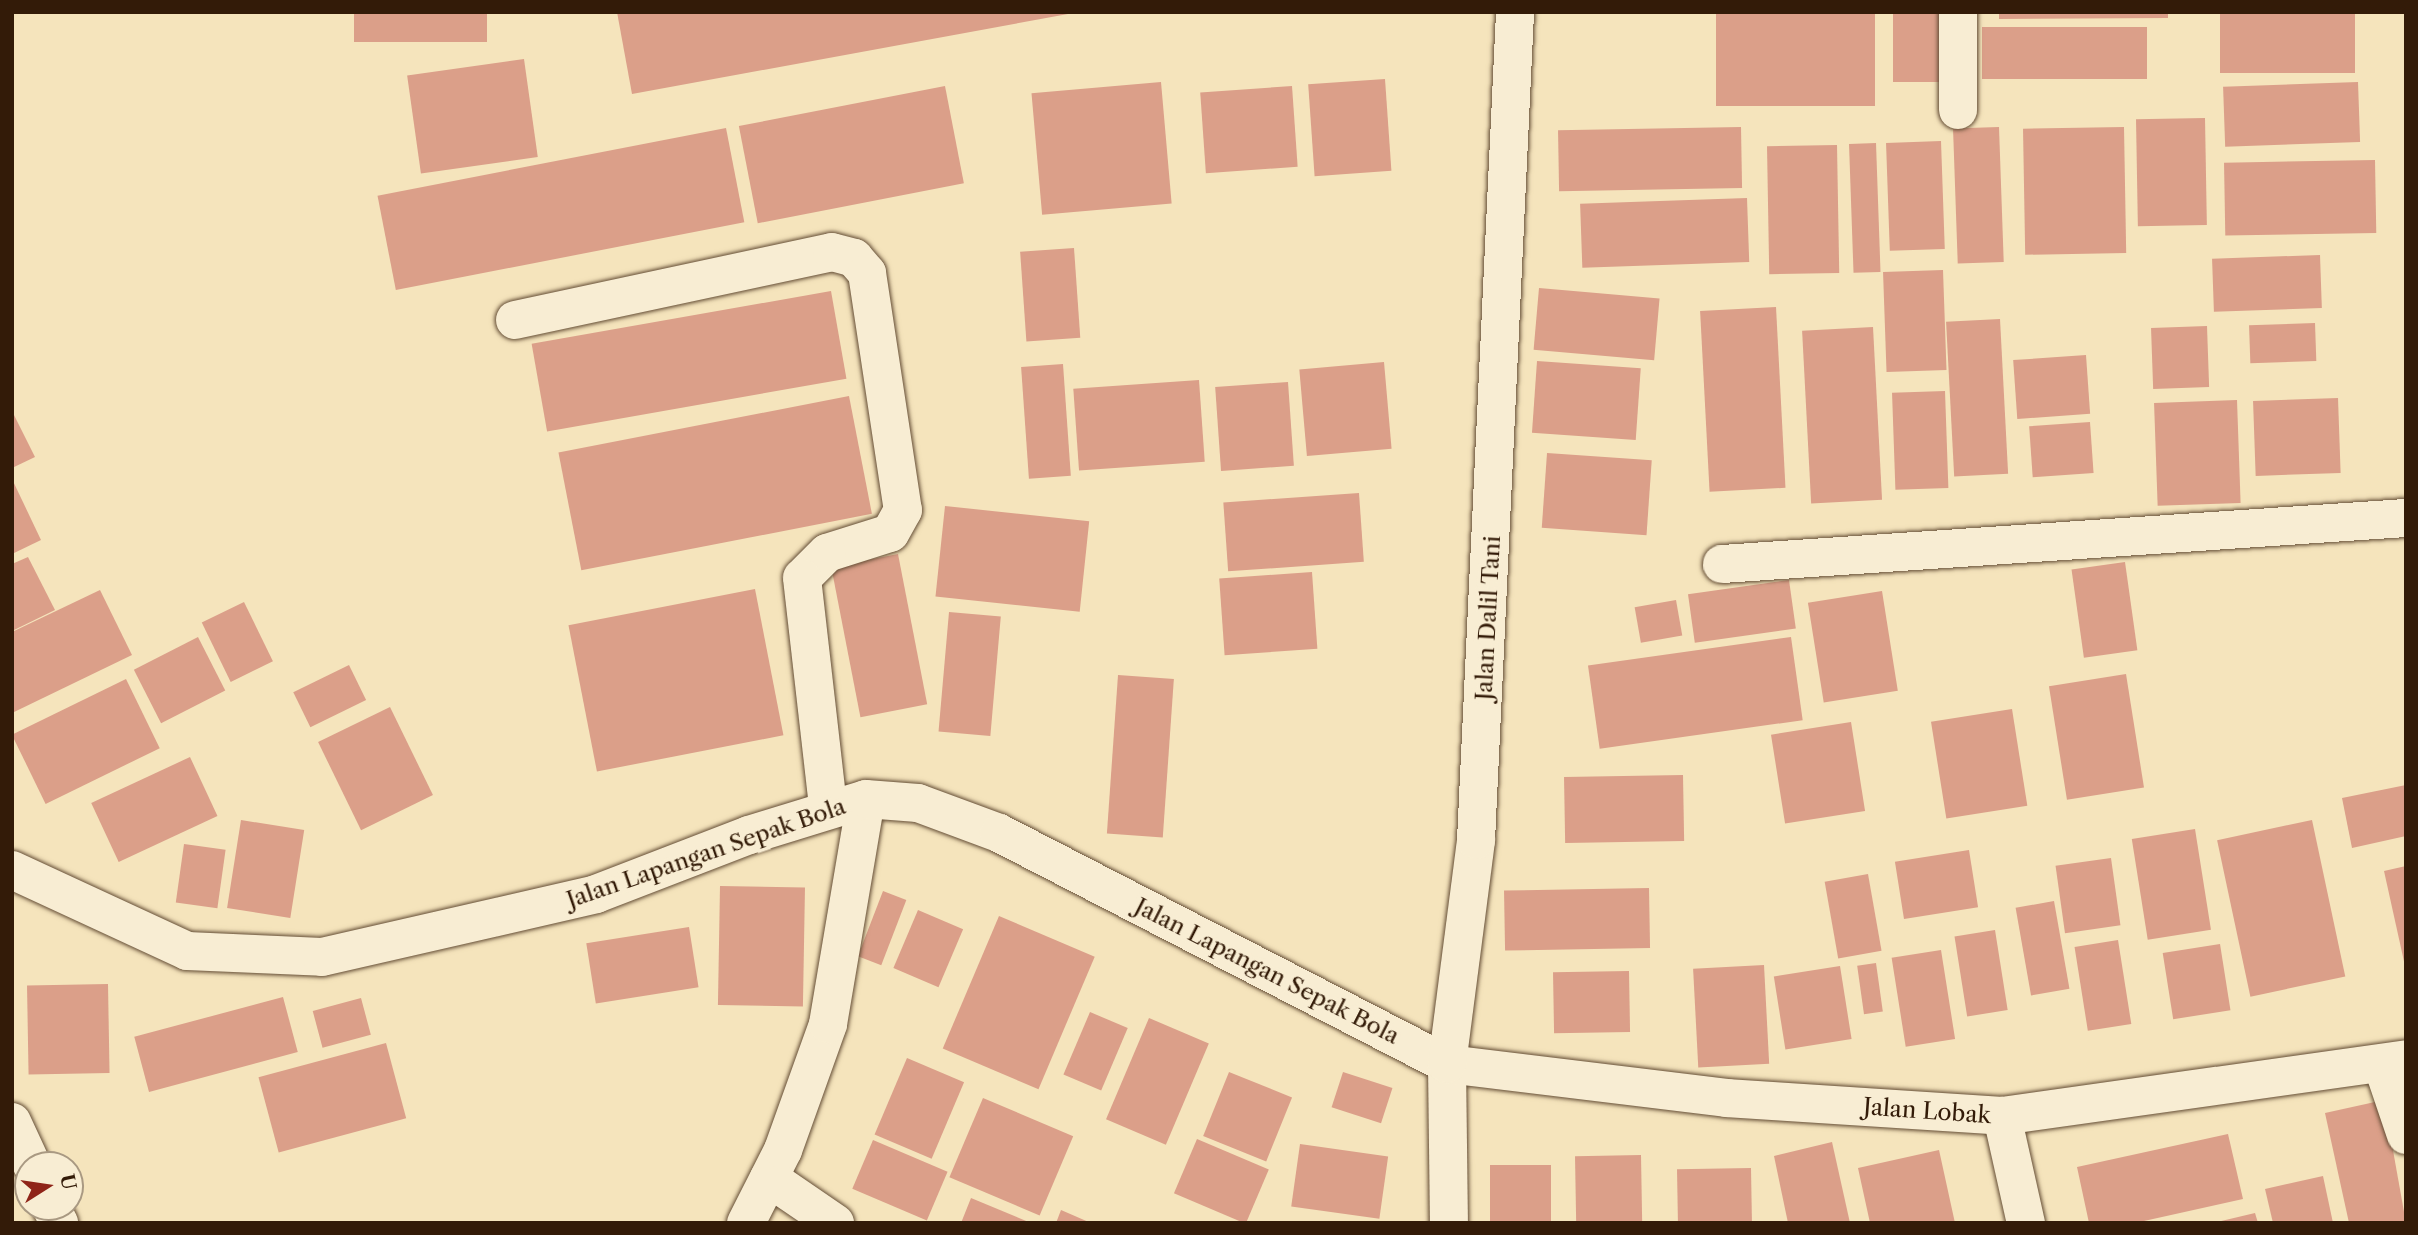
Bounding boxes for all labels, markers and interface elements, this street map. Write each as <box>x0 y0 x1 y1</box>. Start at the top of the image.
street label: Jalan Dalil Tani <box>1470 535 1506 701</box>
street label: Jalan Lapangan Sepak Bola <box>563 792 849 914</box>
street label: Jalan Lapangan Sepak Bola <box>1130 892 1404 1050</box>
street label: Jalan Lobak <box>1862 1093 1992 1129</box>
north arrow <box>14 1151 84 1221</box>
text: U <box>55 1172 81 1192</box>

